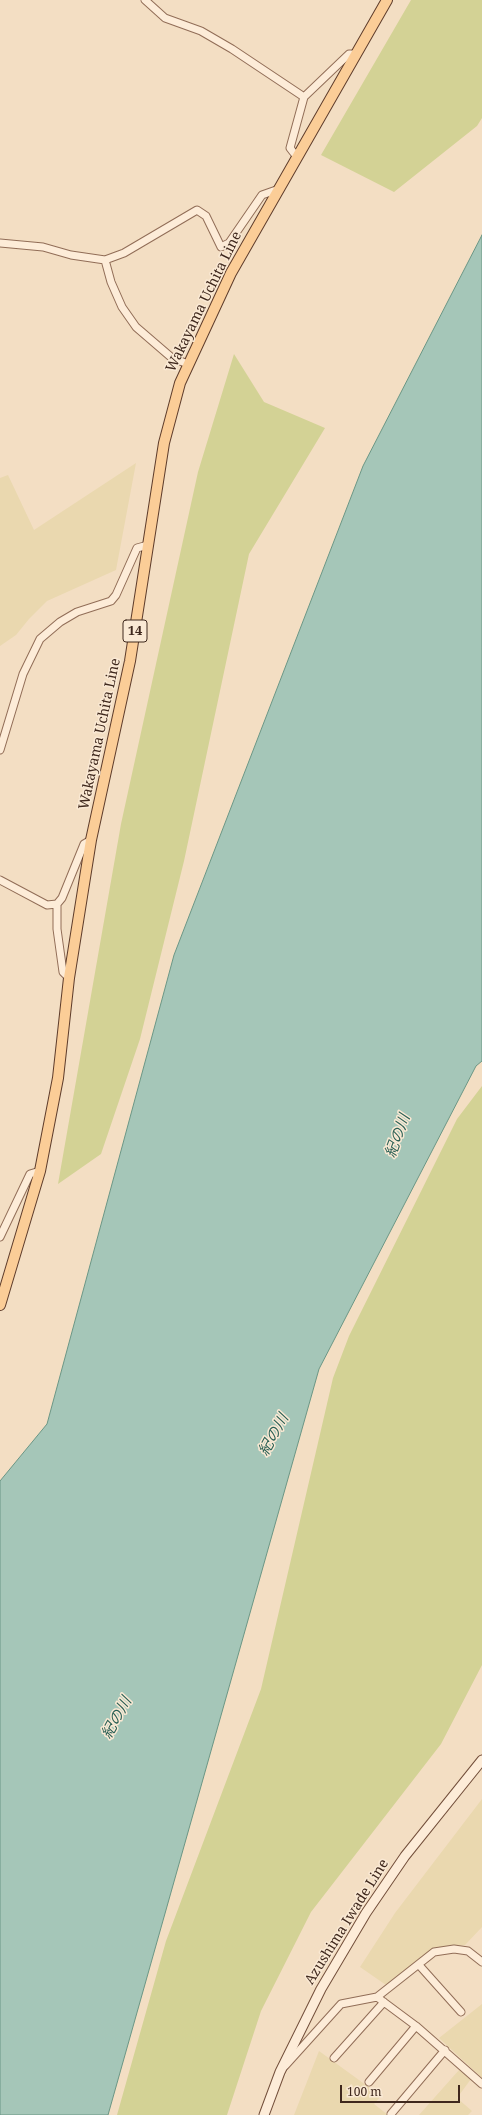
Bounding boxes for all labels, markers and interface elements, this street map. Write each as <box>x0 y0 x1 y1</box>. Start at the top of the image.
street label: Wakayama Uchita Line <box>163 229 245 375</box>
road number: 14 <box>123 620 147 642</box>
street label: Wakayama Uchita Line <box>76 657 124 811</box>
water label: 紀の川 <box>382 1112 414 1160</box>
water label: 紀の川 <box>255 1411 293 1459</box>
water label: 紀の川 <box>98 1694 136 1742</box>
street label: Azushima Iwade Line <box>301 1856 393 1988</box>
scale bar <box>342 2077 462 2103</box>
text: 100 m <box>347 2083 382 2100</box>

